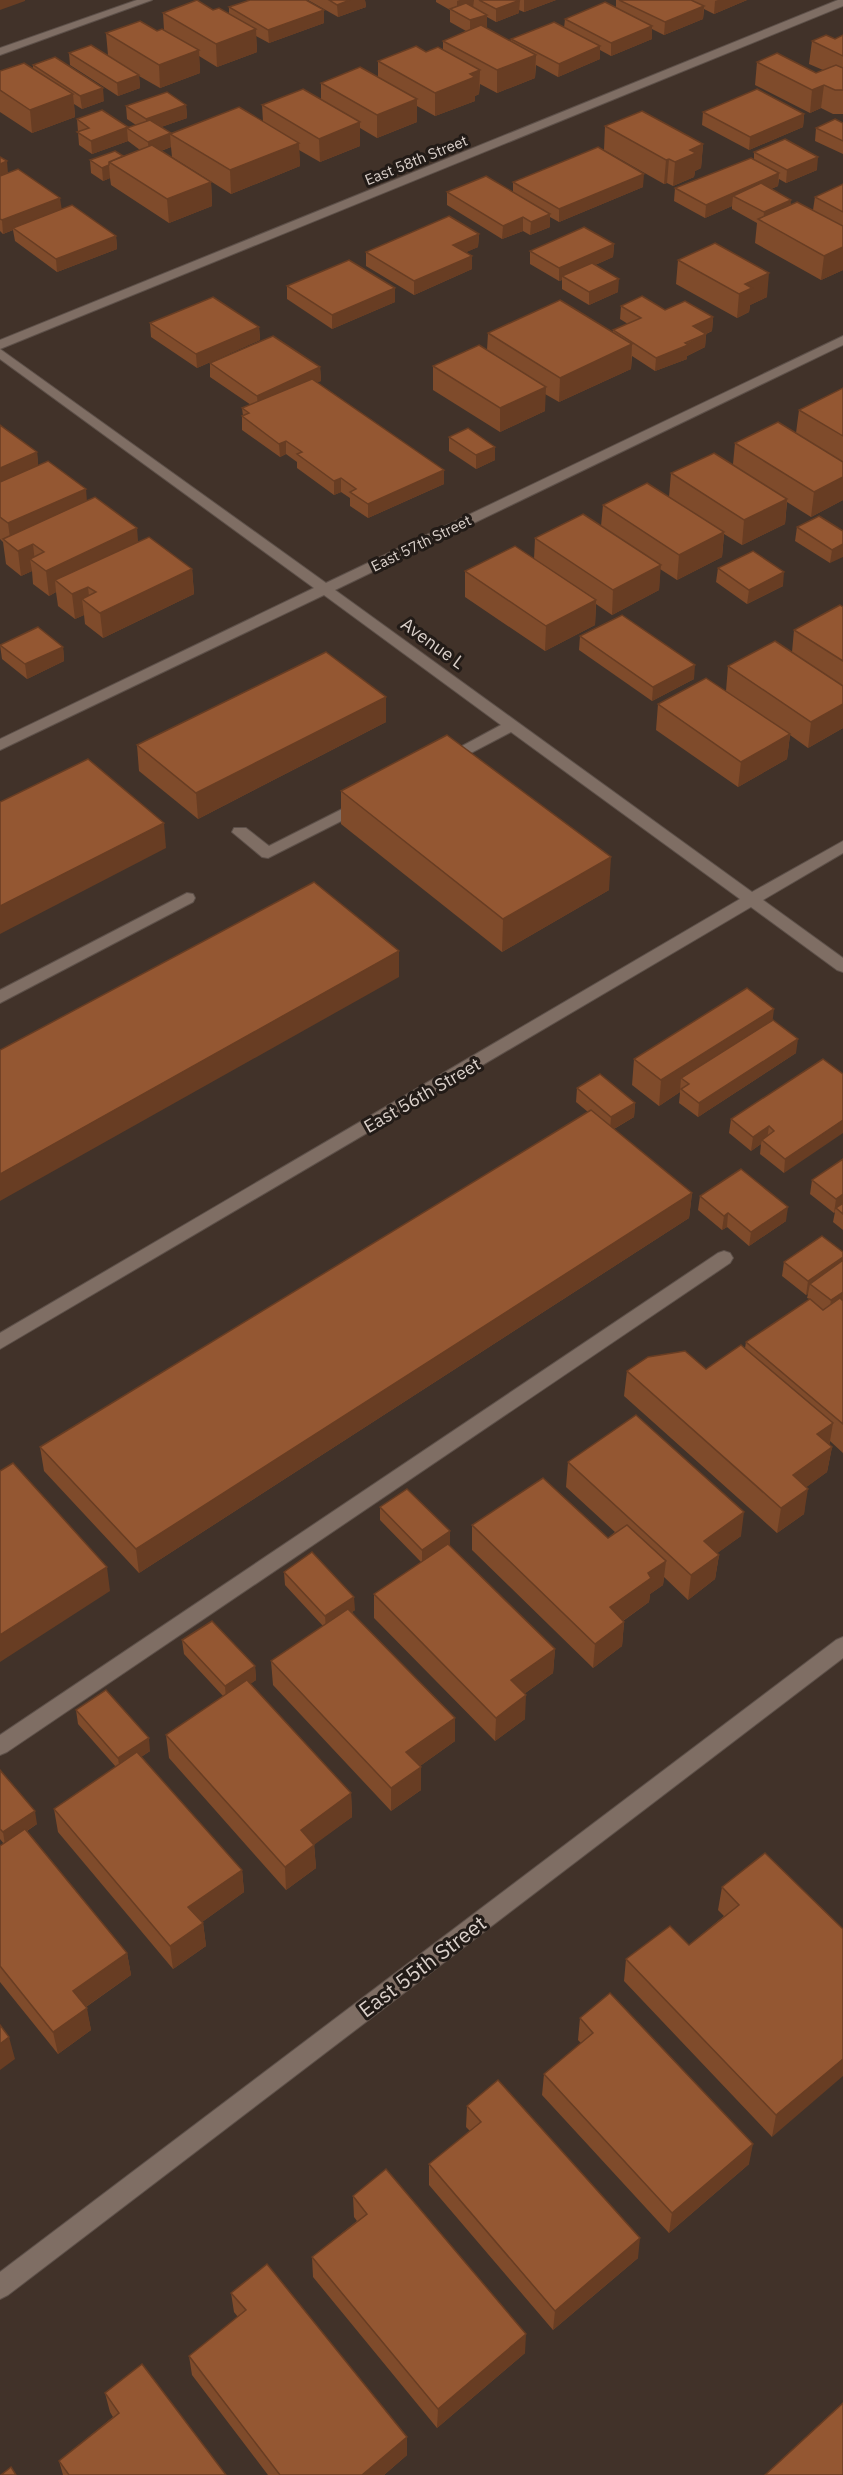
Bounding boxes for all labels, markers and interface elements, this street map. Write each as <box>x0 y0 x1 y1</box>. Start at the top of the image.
street label: East 58th Street <box>362 131 470 189</box>
street label: East 57th Street <box>368 511 474 575</box>
street label: Avenue L <box>397 612 469 674</box>
street label: East 56th Street <box>359 1052 485 1138</box>
street label: East 55th Street <box>353 1909 491 2023</box>

